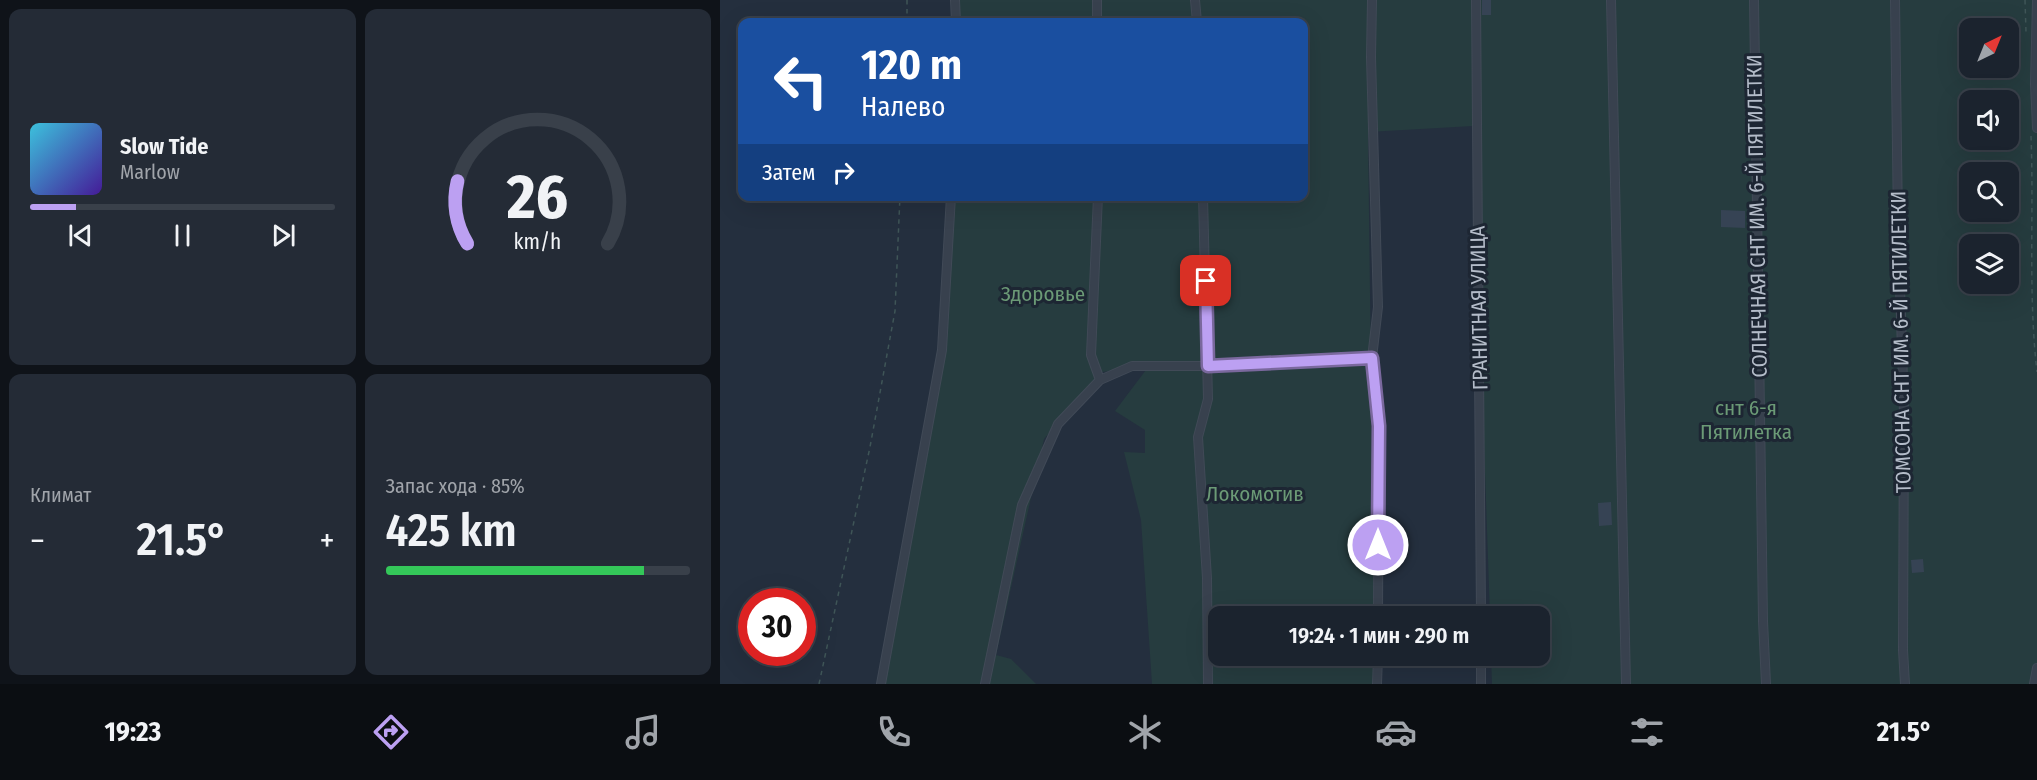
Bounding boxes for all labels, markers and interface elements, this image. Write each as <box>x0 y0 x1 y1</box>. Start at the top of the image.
north arrow <box>1959 18 2019 78</box>
map controls <box>1959 18 2019 294</box>
text: 120 m <box>861 40 962 90</box>
icon: left <box>762 42 840 120</box>
street label: СОЛНЕЧНАЯ СНТ ИМ. 6-Й ПЯТИЛЕТКИ <box>1741 54 1773 378</box>
button: sound <box>1959 90 2019 150</box>
text: Налево <box>861 91 945 123</box>
text: Slow Tide <box>120 133 208 160</box>
icon: right <box>827 156 860 189</box>
text: Затем <box>762 159 815 186</box>
text: Marlow <box>120 160 180 184</box>
text: 26 <box>506 160 569 235</box>
button: search <box>1959 162 2019 222</box>
street label: ТОМСОНА СНТ ИМ. 6-Й ПЯТИЛЕТКИ <box>1885 191 1917 493</box>
icon: previous <box>64 219 97 252</box>
icon: pause <box>166 219 199 252</box>
icon: next <box>267 219 300 252</box>
street label: ГРАНИТНАЯ УЛИЦА <box>1465 226 1493 390</box>
text: km/h <box>514 230 562 256</box>
button: layers <box>1959 234 2019 294</box>
pin <box>1180 255 1231 306</box>
icon: arrive <box>1189 264 1222 297</box>
park label: Здоровье <box>1001 281 1085 307</box>
park label: снт 6-я Пятилетка <box>1700 395 1792 445</box>
text: Запас хода · 85% <box>386 474 525 498</box>
park label: Локомотив <box>1206 481 1304 507</box>
text: Климат <box>30 483 91 507</box>
text: 425 km <box>386 504 517 558</box>
text: 21.5° <box>136 513 228 567</box>
position arrow <box>1346 513 1410 577</box>
text: − <box>30 521 45 561</box>
text: + <box>319 521 335 561</box>
speed limit sign: 30 <box>738 588 816 666</box>
text: 19:24 · 1 мин · 290 m <box>1289 622 1469 649</box>
icon: directions <box>370 711 412 753</box>
icon: music <box>622 711 664 753</box>
icon: phone <box>873 711 915 753</box>
icon: climate <box>1124 711 1166 753</box>
icon: car <box>1375 711 1417 753</box>
icon: filters <box>1626 711 1668 753</box>
text: 19:23 <box>105 716 161 748</box>
text: 21.5° <box>1877 716 1932 748</box>

